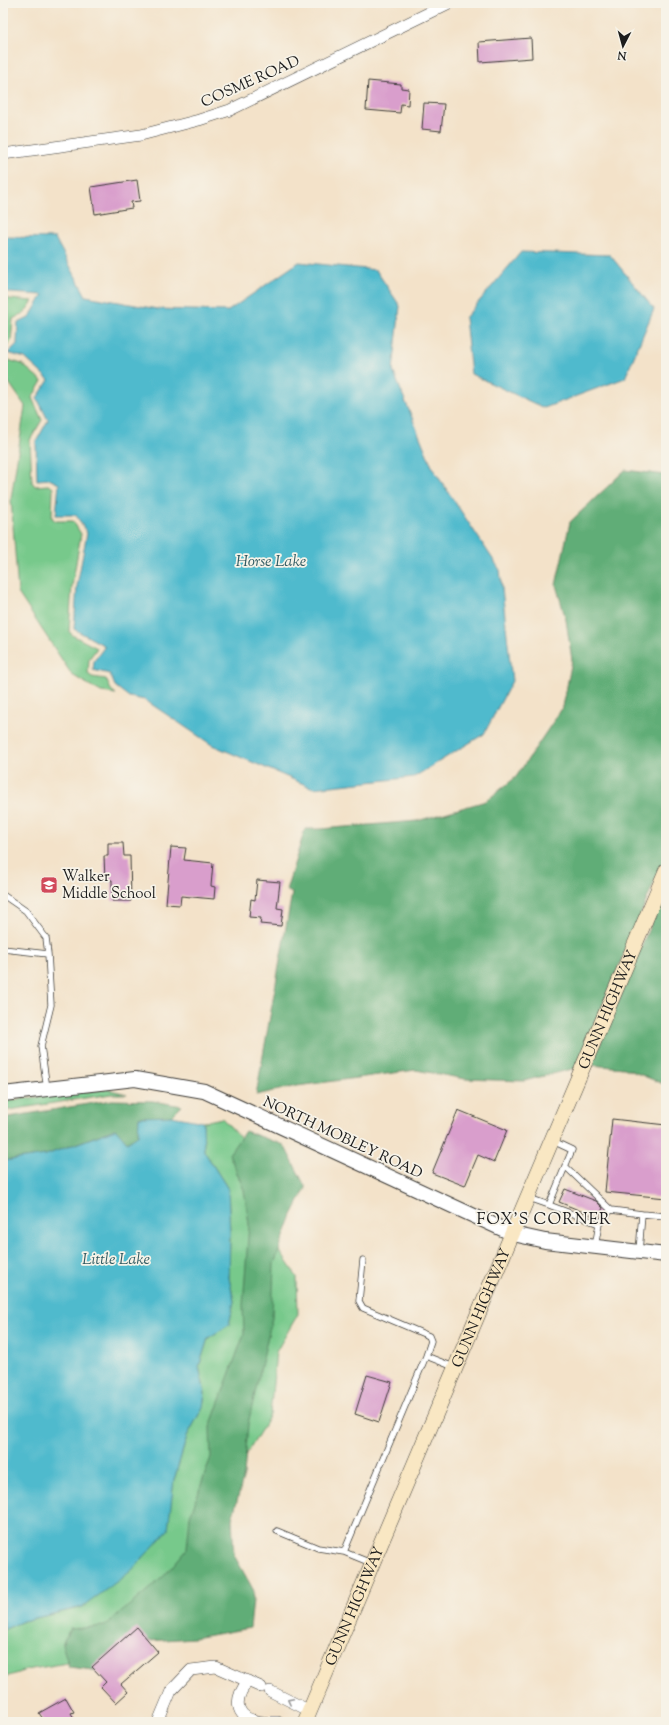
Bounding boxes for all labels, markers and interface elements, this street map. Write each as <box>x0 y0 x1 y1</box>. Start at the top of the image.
north arrow <box>603 26 643 66</box>
text: N <box>617 47 628 63</box>
street label: COSME ROAD <box>198 51 303 114</box>
water label: Horse Lake <box>236 551 306 574</box>
place label: Walker Middle School <box>62 867 156 905</box>
school or university icon: Walker Middle School <box>39 875 59 895</box>
street label: GUNN HIGHWAY <box>574 947 643 1073</box>
street label: NORTH MOBLEY ROAD <box>259 1092 426 1185</box>
district label: FOX'S CORNER <box>476 1209 612 1232</box>
street label: GUNN HIGHWAY <box>447 1245 517 1371</box>
water label: Little Lake <box>82 1249 150 1272</box>
street label: GUNN HIGHWAY <box>321 1543 390 1670</box>
one-way arrow <box>287 1698 294 1706</box>

